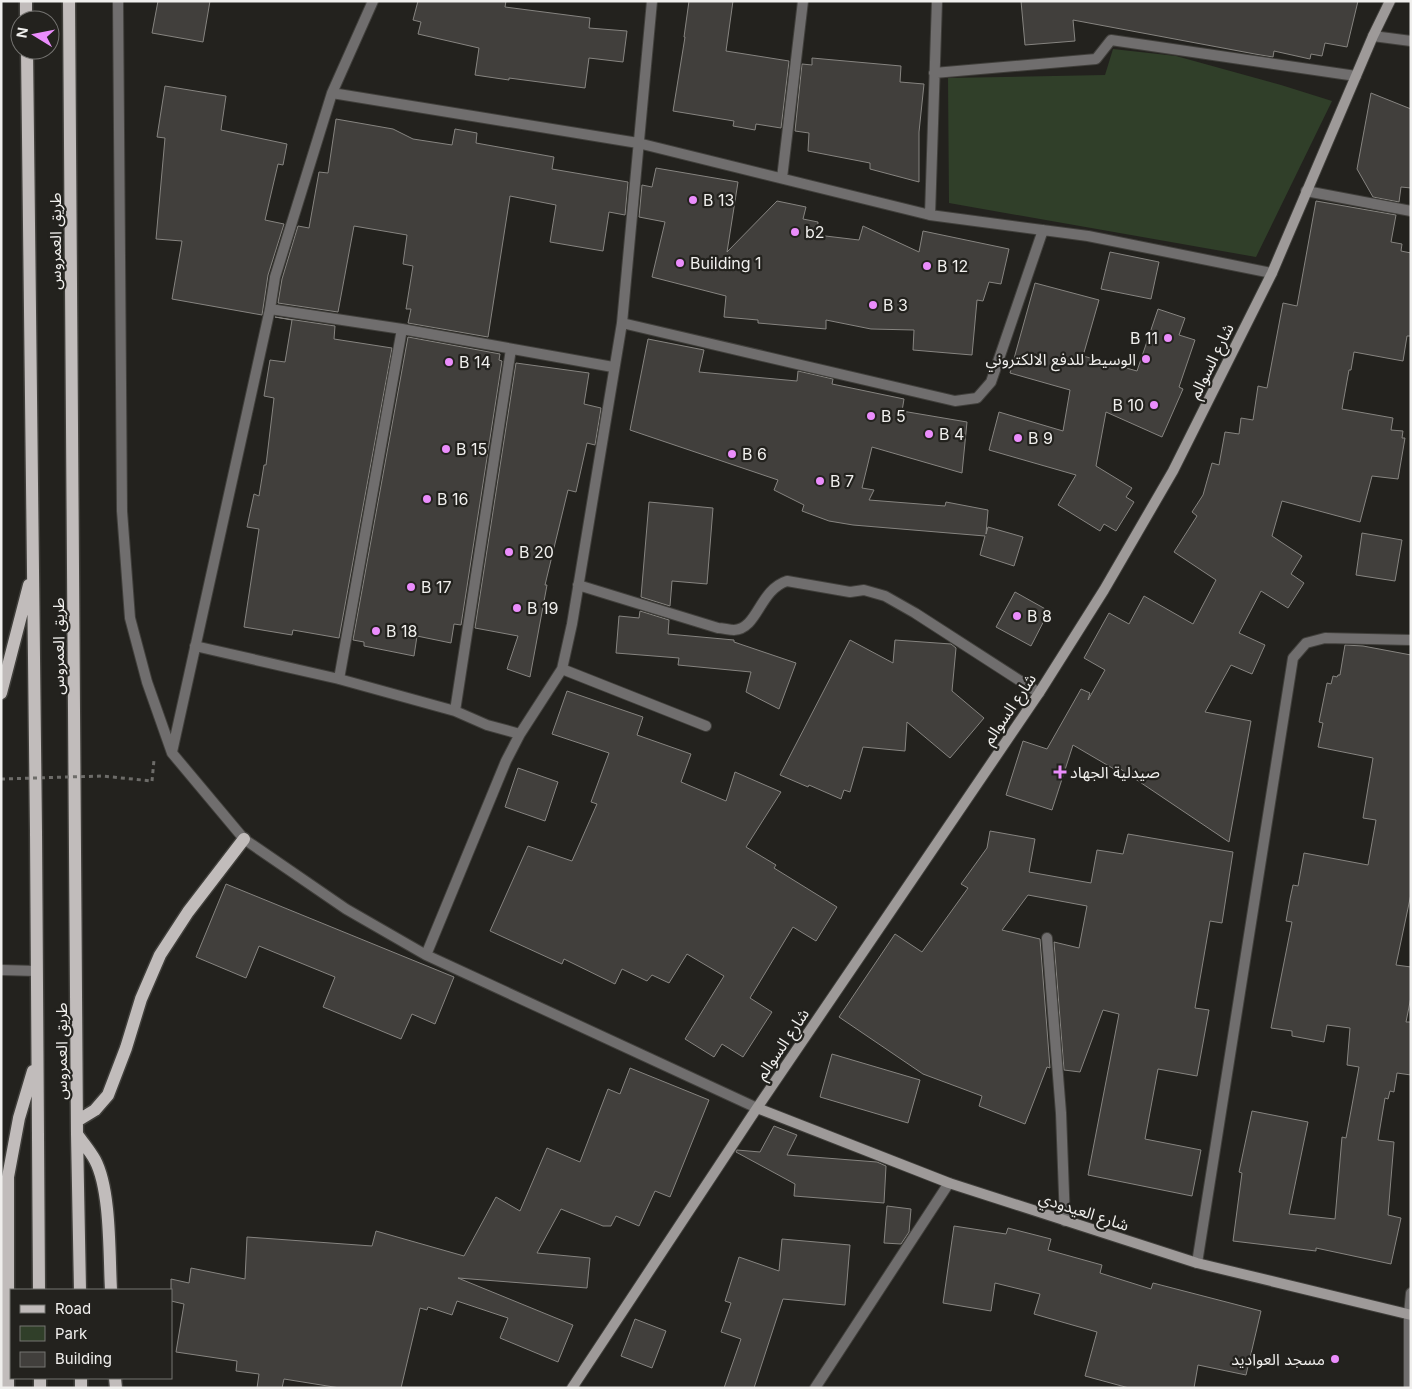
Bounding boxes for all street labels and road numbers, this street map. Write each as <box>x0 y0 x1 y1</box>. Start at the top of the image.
street label: طريق العمروس <box>45 192 66 290</box>
street label: شارع السوالم <box>1184 320 1241 403</box>
street label: طريق العمروس <box>48 597 69 695</box>
street label: شارع السوالم <box>978 670 1043 750</box>
street label: طريق العمروس <box>51 1002 72 1100</box>
street label: شارع السوالم <box>751 1005 816 1085</box>
street label: شارع العيدودي <box>1036 1187 1132 1238</box>

